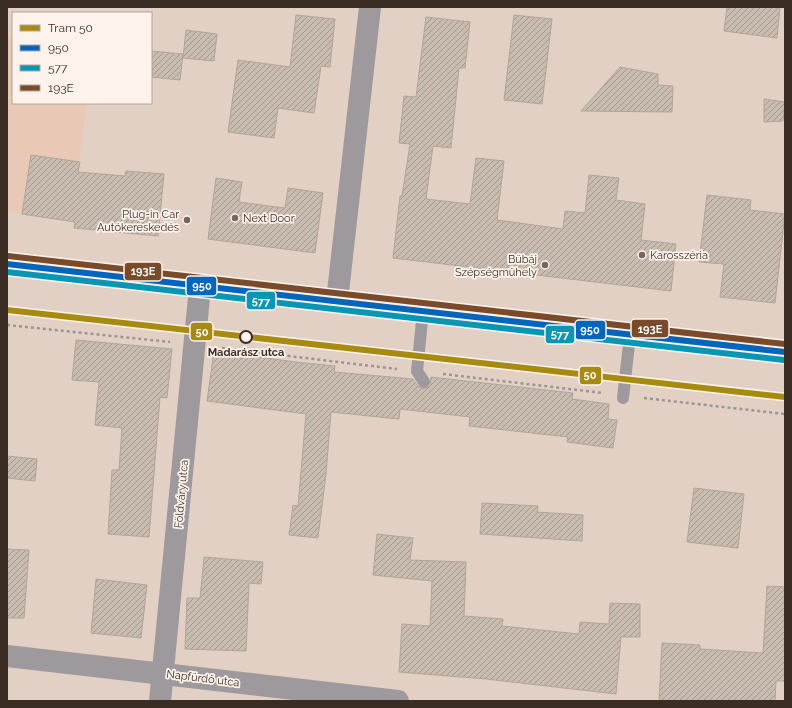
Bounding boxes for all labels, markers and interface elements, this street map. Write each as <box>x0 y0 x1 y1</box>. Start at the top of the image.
legend <box>12 12 152 104</box>
text: Tram 50 <box>48 21 93 35</box>
text: 950 <box>48 41 69 55</box>
text: 577 <box>48 61 68 75</box>
text: 193E <box>48 81 74 95</box>
place label: Plug-in Car Autókereskedés <box>97 208 179 234</box>
place label: Next Door <box>243 212 295 225</box>
marker: Next Door <box>230 213 240 223</box>
marker: Plug-in Car Autókereskedés <box>182 215 192 225</box>
place label: Karosszéria <box>650 249 708 262</box>
marker: Karosszéria <box>637 250 647 260</box>
place label: Bűbáj Szépségműhely <box>455 253 537 279</box>
marker: Bűbáj Szépségműhely <box>540 260 550 270</box>
line badge: 193E <box>124 262 162 281</box>
text: 193E <box>131 265 156 278</box>
line badge: 950 <box>186 276 217 296</box>
text: 950 <box>192 280 212 293</box>
line badge: 577 <box>246 291 276 310</box>
text: 577 <box>252 295 271 308</box>
line badge: 193E <box>631 319 669 338</box>
line badge: 950 <box>575 320 606 340</box>
line badge: 50 <box>190 322 213 341</box>
text: 193E <box>638 323 663 336</box>
text: 950 <box>580 324 600 337</box>
line badge: 577 <box>545 325 575 344</box>
text: 50 <box>196 326 209 339</box>
text: 577 <box>551 328 570 341</box>
marker: Madarász utca <box>239 330 253 344</box>
place label: Madarász utca <box>208 346 284 359</box>
line badge: 50 <box>579 366 602 385</box>
text: 50 <box>584 369 597 382</box>
street label: Földváry utca <box>172 459 191 529</box>
street label: Napfürdő utca <box>166 668 240 689</box>

